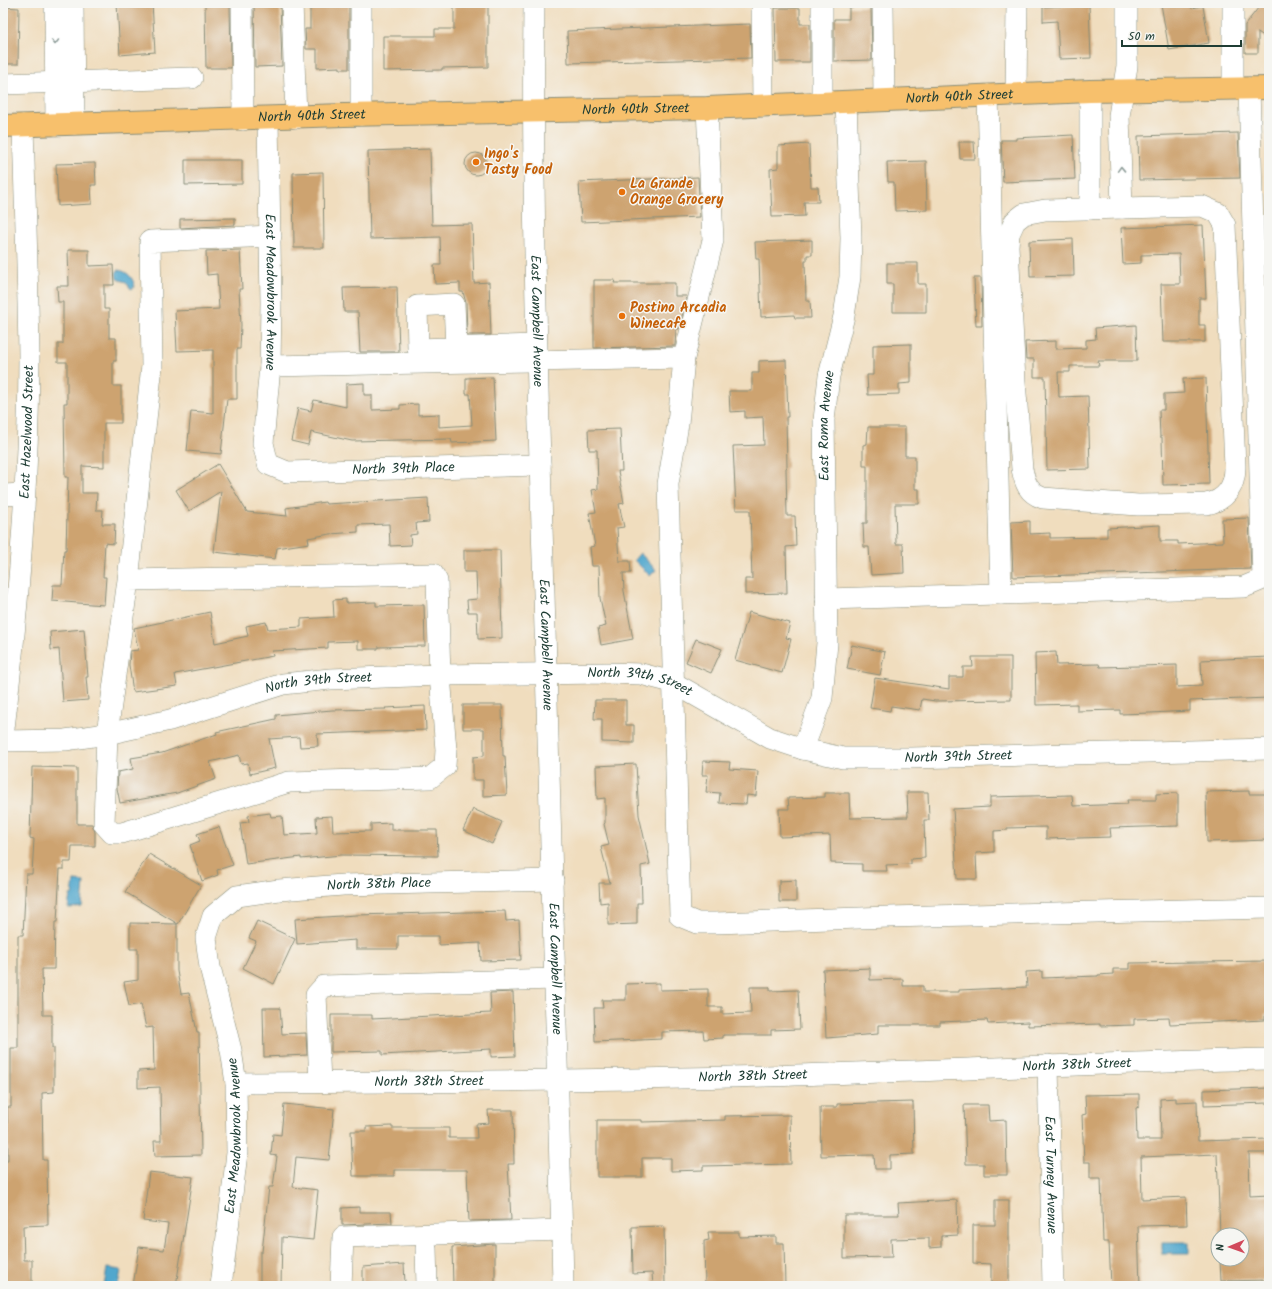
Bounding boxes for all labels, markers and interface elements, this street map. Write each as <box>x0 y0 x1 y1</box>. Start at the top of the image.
scale bar <box>1122 22 1241 48</box>
text: 50 m <box>1128 27 1155 46</box>
one-way arrow <box>51 39 59 45</box>
street label: North 40th Street <box>905 83 1014 110</box>
street label: North 40th Street <box>582 97 690 121</box>
street label: North 40th Street <box>258 104 367 129</box>
place label: Ingo's Tasty Food <box>484 143 553 181</box>
marker: Ingo's Tasty Food <box>471 157 481 167</box>
one-way arrow <box>1116 166 1125 172</box>
place label: La Grande Orange Grocery <box>630 173 724 211</box>
marker: La Grande Orange Grocery <box>617 187 627 197</box>
street label: East Meadowbrook Avenue <box>259 213 282 372</box>
street label: East Campbell Avenue <box>524 255 549 388</box>
place label: Postino Arcadia Winecafe <box>630 297 726 335</box>
marker: Postino Arcadia Winecafe <box>617 311 627 321</box>
street label: East Hazelwood Street <box>14 364 40 500</box>
street label: East Roma Avenue <box>813 367 841 481</box>
street label: North 39th Place <box>352 456 456 481</box>
street label: East Campbell Avenue <box>533 578 559 712</box>
street label: North 39th Street <box>587 662 697 703</box>
street label: North 39th Street <box>262 666 373 700</box>
street label: North 39th Street <box>904 744 1013 769</box>
street label: North 38th Place <box>326 872 432 897</box>
street label: East Campbell Avenue <box>542 902 568 1036</box>
street label: North 38th Street <box>1022 1052 1132 1078</box>
street label: East Meadowbrook Avenue <box>219 1056 248 1215</box>
street label: North 38th Street <box>698 1064 809 1089</box>
street label: North 38th Street <box>374 1070 484 1093</box>
street label: East Turney Avenue <box>1038 1116 1063 1235</box>
north arrow <box>1210 1227 1250 1267</box>
text: N <box>1212 1243 1230 1251</box>

